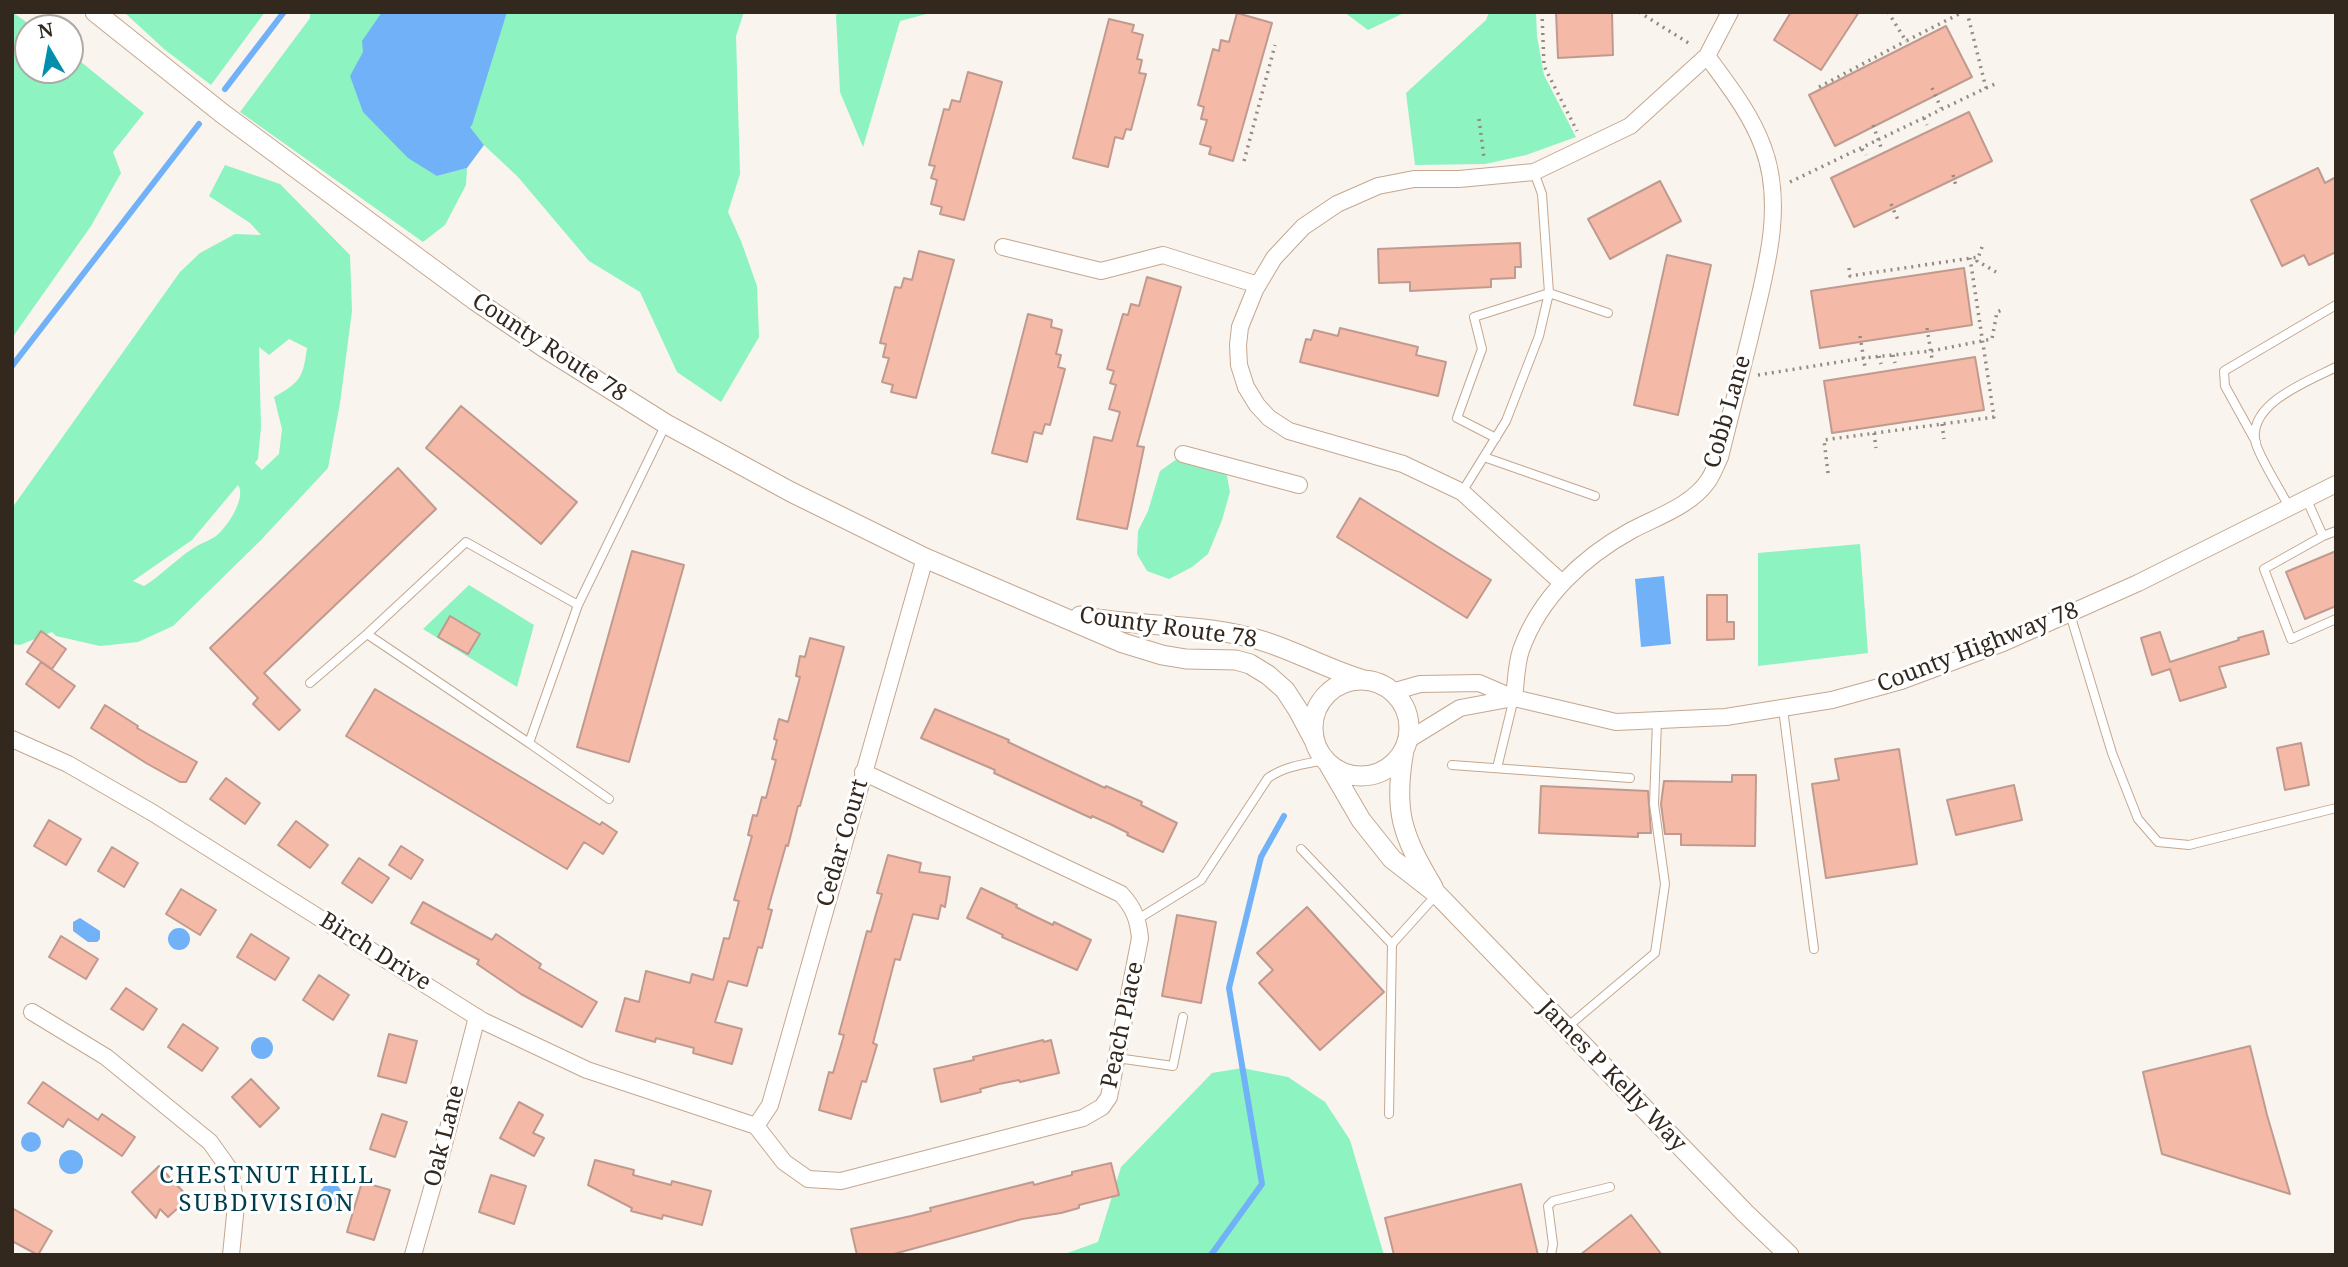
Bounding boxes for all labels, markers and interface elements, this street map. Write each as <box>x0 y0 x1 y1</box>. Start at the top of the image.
north arrow <box>14 14 84 84</box>
text: N <box>36 16 55 44</box>
street label: County Route 78 <box>466 288 632 408</box>
street label: Cobb Lane <box>1699 352 1757 472</box>
street label: County Highway 78 <box>1873 597 2083 699</box>
street label: County Route 78 <box>1077 602 1259 654</box>
street label: Cedar Court <box>812 776 874 910</box>
street label: Birch Drive <box>314 907 436 997</box>
street label: Peach Place <box>1096 959 1150 1091</box>
street label: James P Kelly Way <box>1532 994 1692 1158</box>
street label: Oak Lane <box>419 1082 471 1190</box>
district label: CHESTNUT HILL SUBDIVISION <box>161 1162 373 1218</box>

